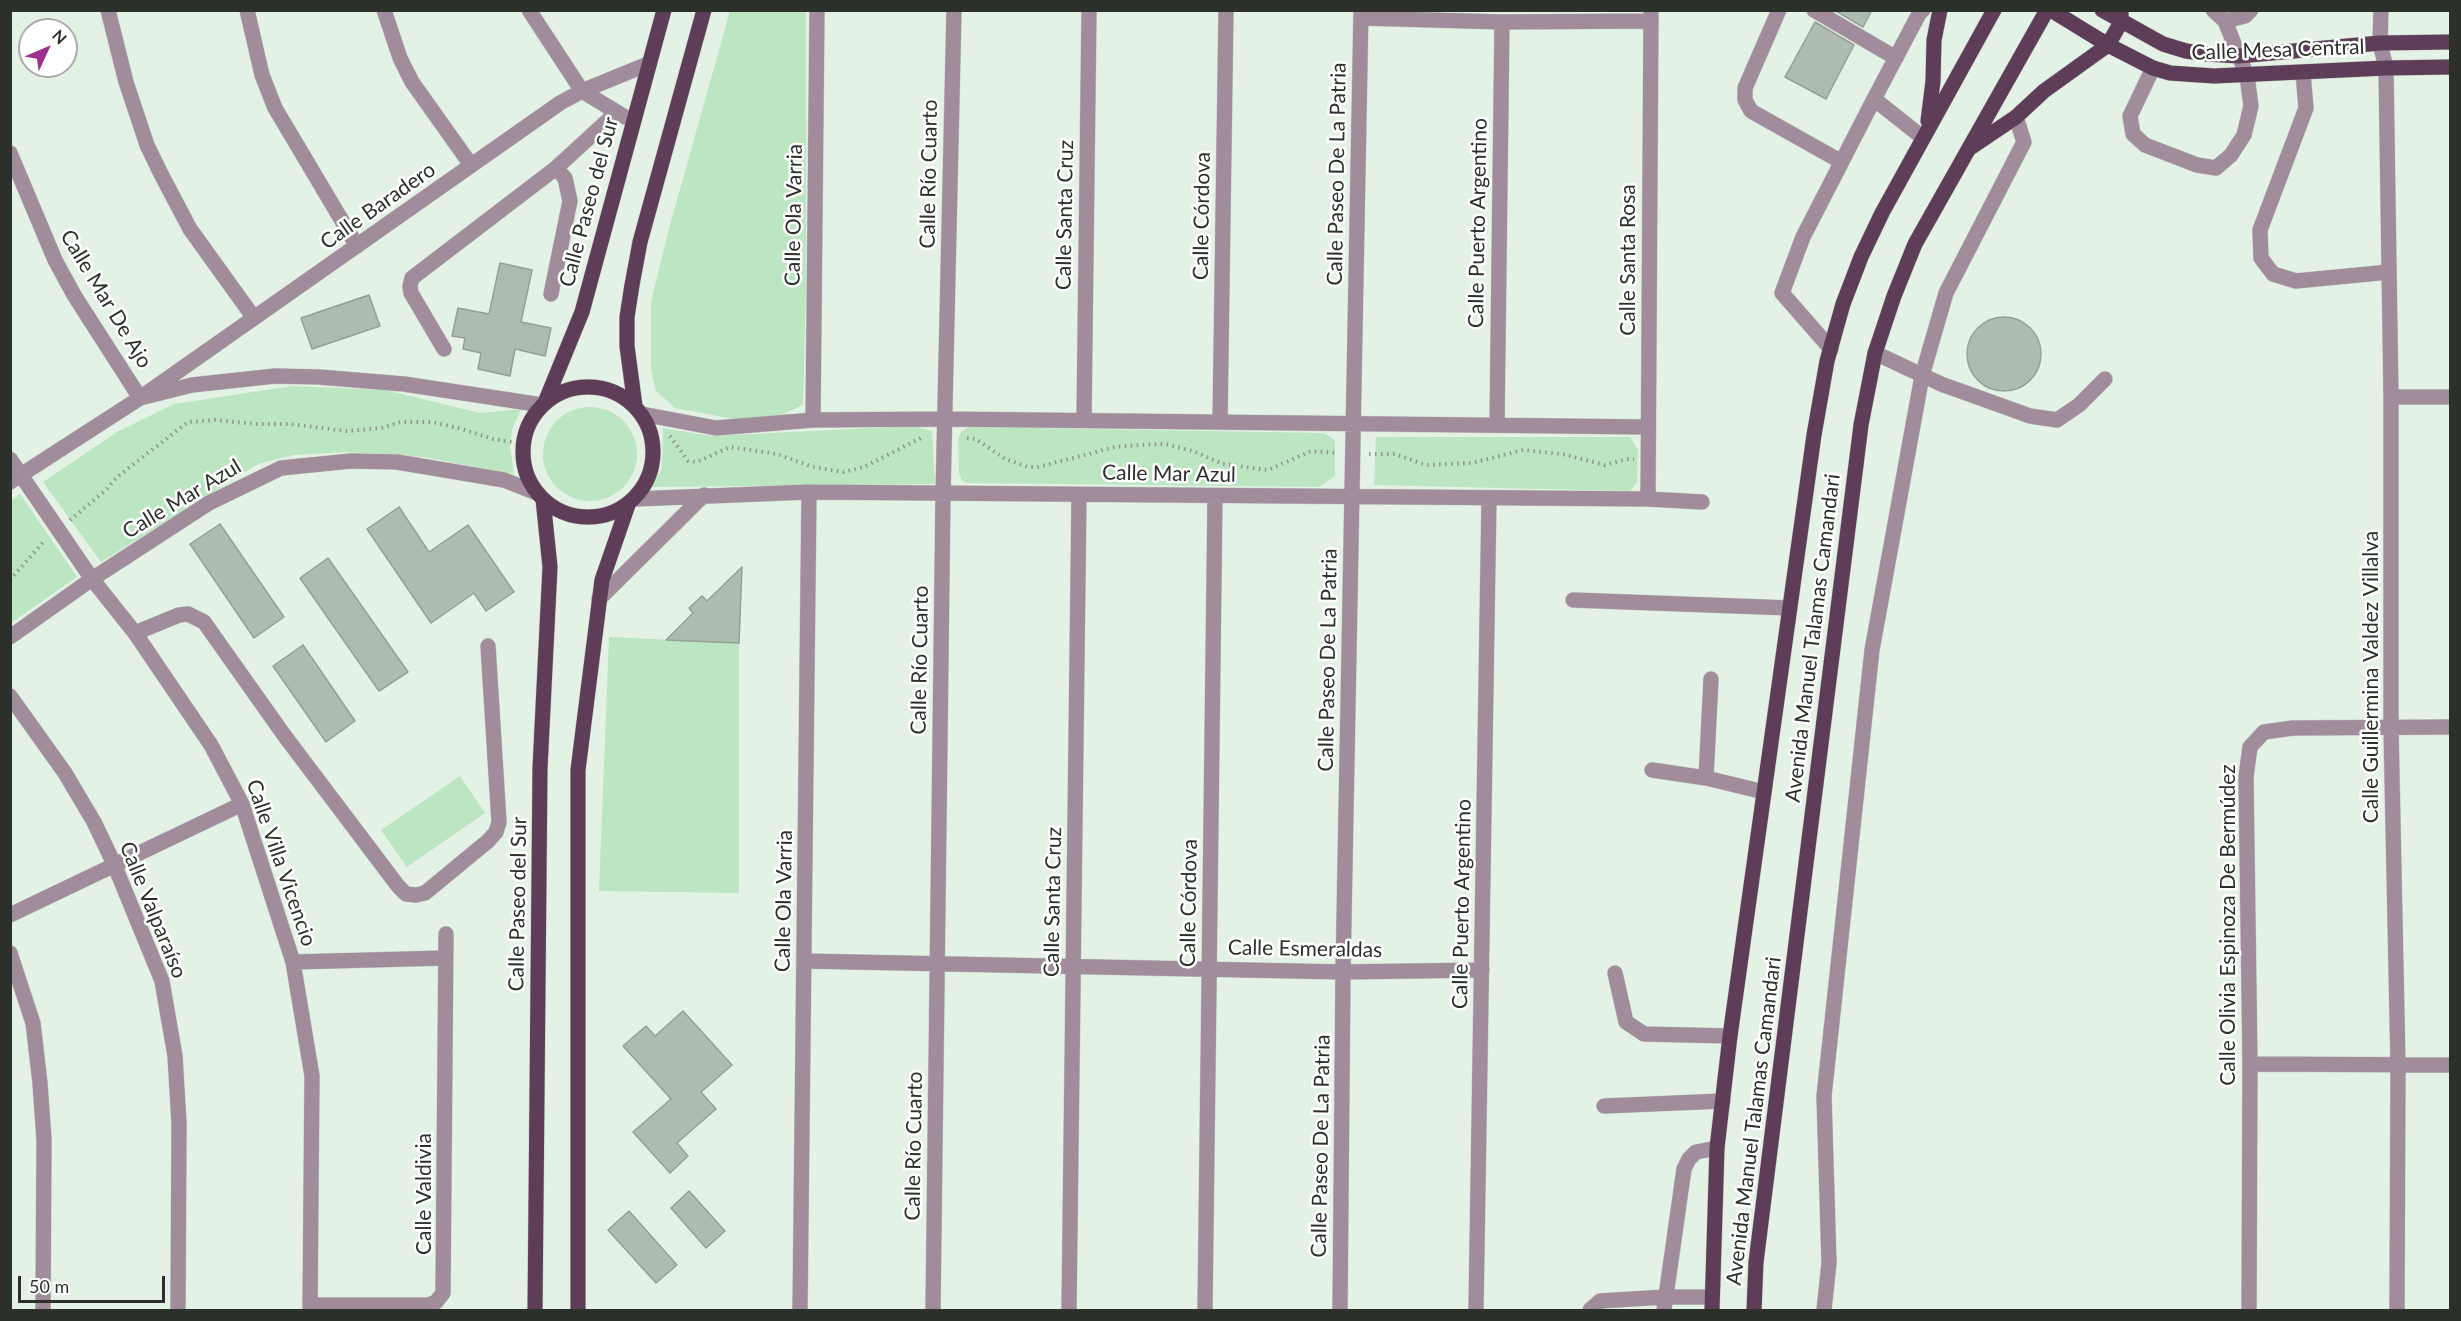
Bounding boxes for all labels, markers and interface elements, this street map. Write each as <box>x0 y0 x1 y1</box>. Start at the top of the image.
north arrow <box>18 18 78 78</box>
text: N <box>49 25 71 48</box>
street label: Calle Mesa Central <box>2191 34 2365 66</box>
street label: Calle Paseo De La Patria <box>1322 62 1352 286</box>
street label: Calle Río Cuarto <box>915 99 943 249</box>
street label: Calle Paseo del Sur <box>554 114 624 290</box>
street label: Calle Puerto Argentino <box>1464 118 1492 328</box>
street label: Calle Santa Cruz <box>1051 140 1079 290</box>
street label: Calle Ola Varria <box>780 144 808 286</box>
street label: Calle Córdova <box>1188 152 1216 280</box>
street label: Calle Baradero <box>316 157 440 255</box>
street label: Calle Santa Rosa <box>1615 184 1641 336</box>
street label: Calle Mar De Ajo <box>55 225 157 373</box>
street label: Calle Mar Azul <box>118 454 246 544</box>
street label: Calle Mar Azul <box>1102 460 1236 488</box>
street label: Avenida Manuel Talamas Camandari <box>1780 472 1846 804</box>
street label: Calle Guillermina Valdez Villalva <box>2358 531 2384 823</box>
street label: Calle Paseo De La Patria <box>1313 548 1343 772</box>
street label: Calle Río Cuarto <box>906 585 934 735</box>
street label: Calle Olivia Espinoza De Bermúdez <box>2215 764 2241 1086</box>
street label: Calle Villa Vicencio <box>241 776 321 950</box>
street label: Calle Puerto Argentino <box>1448 799 1476 1009</box>
street label: Calle Paseo del Sur <box>504 816 532 992</box>
street label: Calle Santa Cruz <box>1039 827 1067 977</box>
street label: Calle Ola Varria <box>770 830 798 972</box>
street label: Calle Valparaíso <box>114 838 192 982</box>
street label: Calle Córdova <box>1175 839 1203 967</box>
street label: Calle Esmeraldas <box>1228 935 1382 963</box>
street label: Avenida Manuel Talamas Camandari <box>1721 955 1787 1287</box>
street label: Calle Paseo De La Patria <box>1306 1034 1336 1258</box>
street label: Calle Río Cuarto <box>900 1071 928 1221</box>
street label: Calle Valdivia <box>411 1133 437 1255</box>
scale bar <box>21 1264 168 1302</box>
text: 50 m <box>29 1275 69 1297</box>

